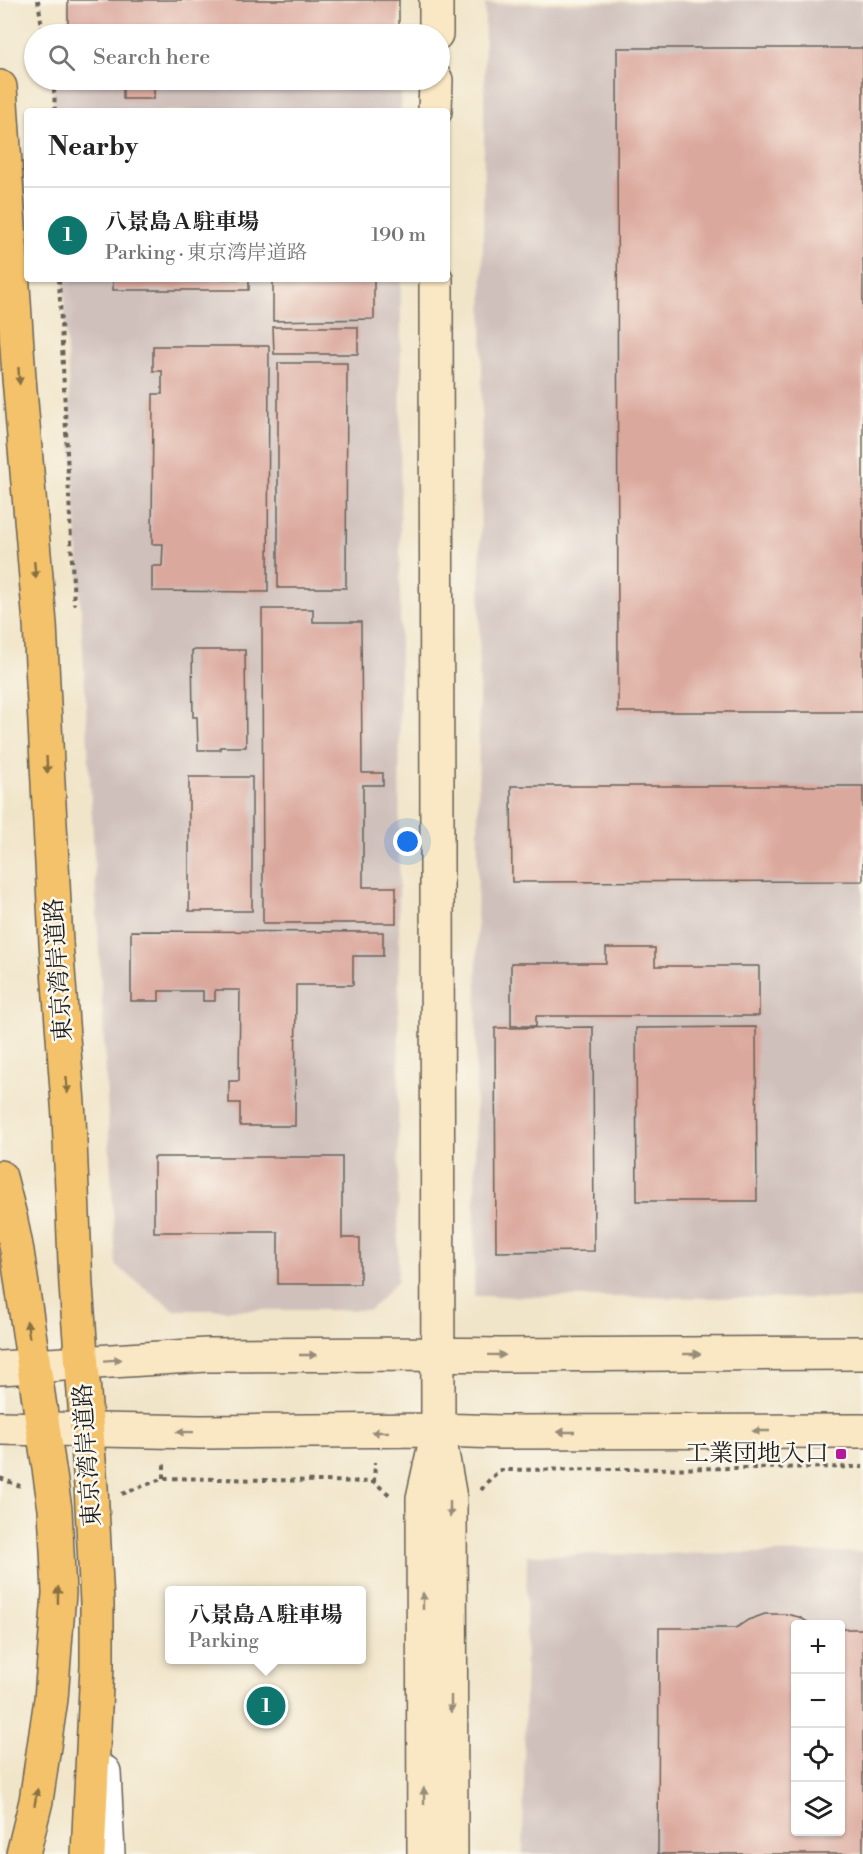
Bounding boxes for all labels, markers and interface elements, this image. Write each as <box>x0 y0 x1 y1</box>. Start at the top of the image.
search box <box>24 24 450 90</box>
icon: search <box>45 41 78 74</box>
text: Search here <box>93 44 210 71</box>
text: Nearby <box>48 131 138 163</box>
text: 八景島Ａ駐車場 <box>105 209 259 236</box>
text: 1 <box>63 223 72 248</box>
text: 190 m <box>371 223 426 248</box>
text: Parking · 東京湾岸道路 <box>105 241 307 266</box>
one-way arrow <box>14 367 24 386</box>
one-way arrow <box>30 561 40 580</box>
one-way arrow <box>43 755 52 774</box>
your location <box>393 827 422 856</box>
street label: 東京湾岸道路 <box>39 897 79 1043</box>
one-way arrow <box>62 1076 72 1095</box>
one-way arrow <box>24 1319 33 1338</box>
one-way arrow <box>683 1349 702 1359</box>
one-way arrow <box>299 1350 318 1360</box>
one-way arrow <box>488 1350 507 1360</box>
one-way arrow <box>104 1355 123 1364</box>
street label: 東京湾岸道路 <box>68 1382 108 1528</box>
one-way arrow <box>751 1426 770 1436</box>
one-way arrow <box>175 1427 194 1437</box>
one-way arrow <box>370 1427 389 1436</box>
one-way arrow <box>556 1427 575 1436</box>
place label: 工業団地入口 <box>685 1439 829 1469</box>
marker: 工業団地入口 <box>834 1447 848 1461</box>
one-way arrow <box>445 1499 455 1518</box>
one-way arrow <box>53 1586 63 1605</box>
popup <box>165 1586 366 1664</box>
one-way arrow <box>418 1591 428 1610</box>
text: 八景島Ａ駐車場 <box>188 1602 343 1629</box>
map controls <box>791 1620 845 1836</box>
button: + <box>791 1620 845 1674</box>
text: Parking <box>188 1629 259 1654</box>
button: − <box>791 1674 845 1728</box>
pin: 1 <box>246 1684 286 1728</box>
one-way arrow <box>446 1694 456 1713</box>
button: locate <box>791 1728 845 1782</box>
button: layers <box>791 1782 845 1836</box>
one-way arrow <box>419 1786 429 1805</box>
one-way arrow <box>32 1787 41 1806</box>

